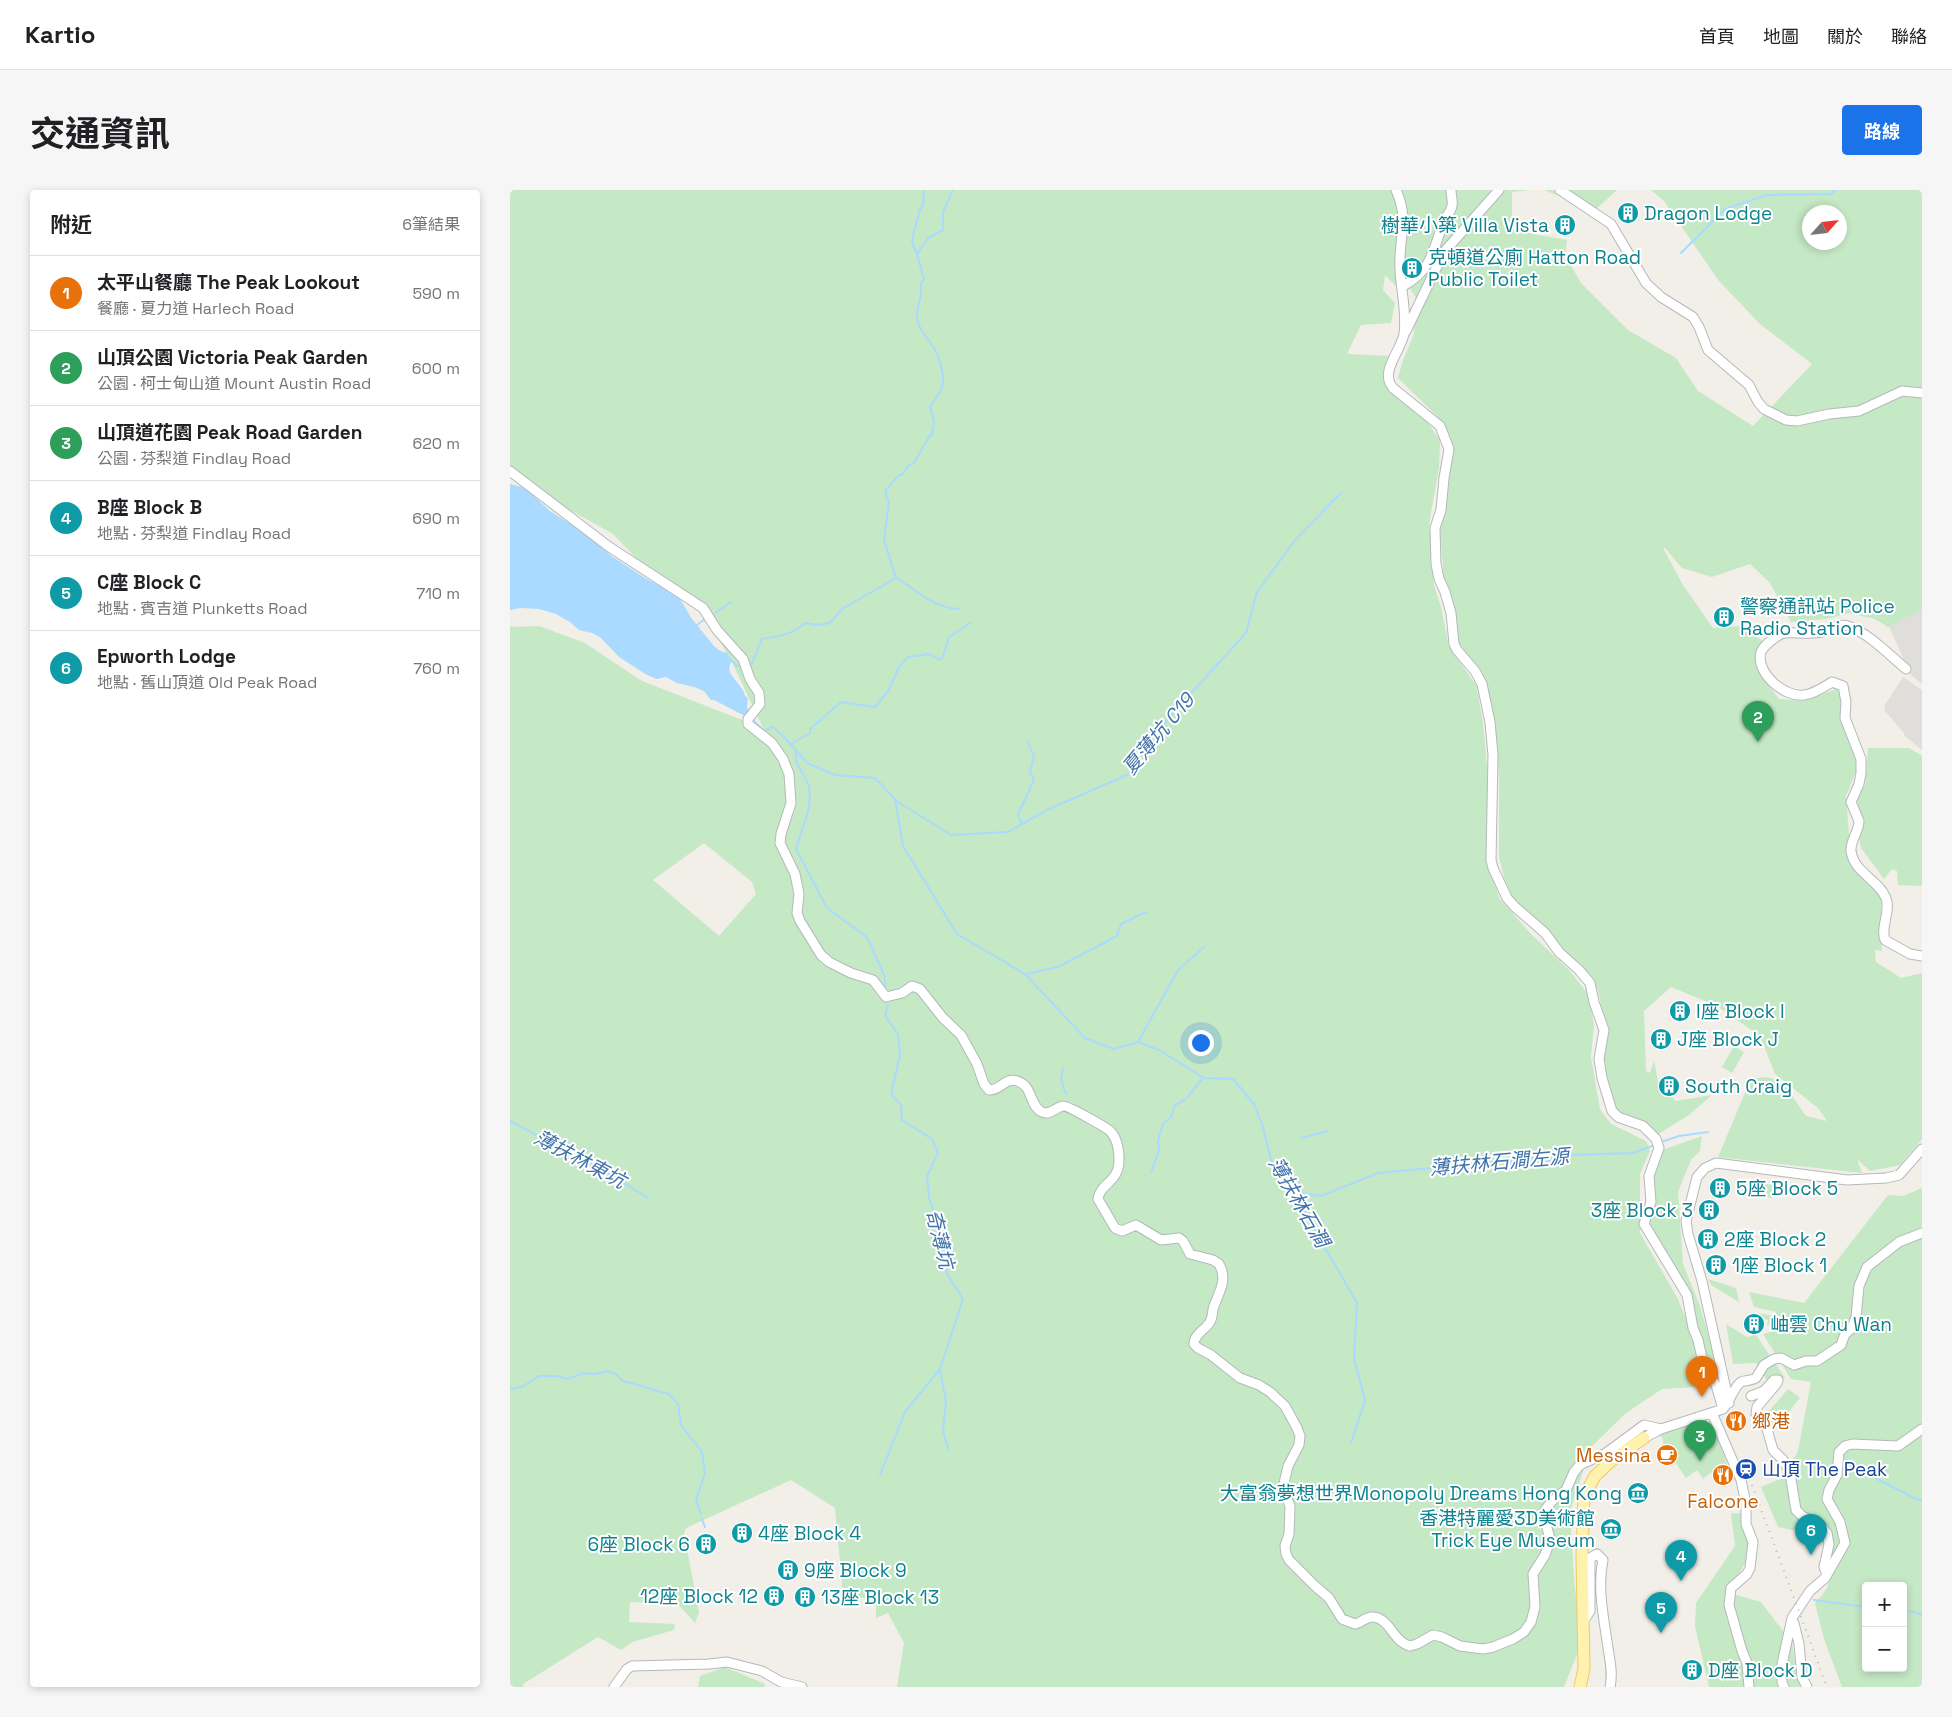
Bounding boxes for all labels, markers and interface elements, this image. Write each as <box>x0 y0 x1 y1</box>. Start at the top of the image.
text: Kartio <box>25 19 95 50</box>
text: 首頁 <box>1699 25 1735 48</box>
text: 地圖 <box>1763 25 1799 48</box>
text: 關於 <box>1827 25 1863 48</box>
text: 聯絡 <box>1891 25 1927 48</box>
button: 路線 <box>1842 105 1922 155</box>
text: 交通資訊 <box>30 112 170 156</box>
building icon: Dragon Lodge <box>1616 201 1640 225</box>
place label: Dragon Lodge <box>1644 201 1772 226</box>
north arrow <box>1802 205 1847 250</box>
text: 附近 <box>50 211 92 238</box>
place label: 樹華小築 Villa Vista <box>1381 213 1549 238</box>
building icon: 樹華小築 Villa Vista <box>1553 213 1577 237</box>
text: 6筆結果 <box>402 214 460 235</box>
place label: 克頓道公廁 Hatton Road Public Toilet <box>1428 245 1641 292</box>
building icon: 克頓道公廁 Hatton Road Public Toilet <box>1400 256 1424 280</box>
text: 太平山餐廳 The Peak Lookout <box>97 270 360 295</box>
text: 1 <box>62 283 70 304</box>
text: 590 m <box>412 283 460 304</box>
text: 餐廳 · 夏力道 Harlech Road <box>97 298 294 319</box>
text: 山頂公園 Victoria Peak Garden <box>97 345 368 370</box>
text: 2 <box>61 358 71 379</box>
text: 600 m <box>412 358 460 379</box>
text: 公園 · 柯士甸山道 Mount Austin Road <box>97 373 371 394</box>
text: 山頂道花園 Peak Road Garden <box>97 420 362 445</box>
text: 3 <box>61 433 71 454</box>
text: 620 m <box>412 433 460 454</box>
text: 公園 · 芬梨道 Findlay Road <box>97 448 291 469</box>
text: B座 Block B <box>97 495 202 520</box>
text: 4 <box>61 508 71 529</box>
text: 690 m <box>412 508 460 529</box>
text: 地點 · 芬梨道 Findlay Road <box>97 523 291 544</box>
text: C座 Block C <box>97 570 201 595</box>
text: 5 <box>61 583 71 604</box>
text: 710 m <box>416 583 460 604</box>
place label: 警察通訊站 Police Radio Station <box>1740 594 1895 641</box>
text: 地點 · 賓吉道 Plunketts Road <box>97 598 307 619</box>
building icon: 警察通訊站 Police Radio Station <box>1712 605 1736 629</box>
text: Epworth Lodge <box>97 644 236 669</box>
text: 6 <box>61 658 71 679</box>
text: 760 m <box>413 658 460 679</box>
text: 地點 · 舊山頂道 Old Peak Road <box>97 672 317 693</box>
water label: 夏薄坑 C19 <box>1116 687 1201 780</box>
pin: 2 <box>1742 701 1774 742</box>
building icon: I座 Block I <box>1668 999 1692 1023</box>
place label: I座 Block I <box>1696 999 1785 1024</box>
building icon: J座 Block J <box>1649 1027 1673 1051</box>
place label: J座 Block J <box>1677 1027 1779 1052</box>
your location <box>1188 1030 1214 1056</box>
building icon: South Craig <box>1657 1074 1681 1098</box>
place label: South Craig <box>1685 1074 1792 1099</box>
water label: 薄扶林東坑 <box>530 1124 633 1195</box>
water label: 薄扶林石澗左源 <box>1428 1143 1573 1181</box>
water label: 薄扶林石澗 <box>1263 1152 1337 1254</box>
building icon: 5座 Block 5 <box>1708 1176 1732 1200</box>
place label: 5座 Block 5 <box>1736 1176 1838 1201</box>
place label: 3座 Block 3 <box>1591 1198 1693 1223</box>
building icon: 3座 Block 3 <box>1697 1198 1721 1222</box>
water label: 奇薄坑 <box>920 1207 961 1274</box>
building icon: 2座 Block 2 <box>1696 1227 1720 1251</box>
place label: 2座 Block 2 <box>1724 1227 1826 1252</box>
building icon: 1座 Block 1 <box>1704 1253 1728 1277</box>
place label: 1座 Block 1 <box>1732 1253 1827 1278</box>
building icon: 岫雲 Chu Wan <box>1742 1312 1766 1336</box>
place label: 岫雲 Chu Wan <box>1770 1312 1892 1337</box>
pin: 1 <box>1686 1356 1718 1397</box>
restaurant icon: 鄉港 <box>1724 1409 1748 1433</box>
place label: 鄉港 <box>1752 1409 1790 1434</box>
pin: 3 <box>1684 1420 1716 1461</box>
place label: Messina <box>1576 1443 1651 1468</box>
cafe icon: Messina <box>1655 1443 1679 1467</box>
station icon: 山頂 The Peak <box>1734 1457 1758 1481</box>
place label: 山頂 The Peak <box>1762 1457 1887 1482</box>
restaurant icon: Falcone <box>1711 1463 1735 1487</box>
place label: 大富翁夢想世界Monopoly Dreams Hong Kong <box>1220 1481 1622 1506</box>
museum icon: 大富翁夢想世界Monopoly Dreams Hong Kong <box>1626 1481 1650 1505</box>
place label: Falcone <box>1687 1489 1759 1514</box>
place label: 香港特麗愛3D美術館 Trick Eye Museum <box>1419 1506 1595 1553</box>
pin: 6 <box>1795 1514 1827 1555</box>
museum icon: 香港特麗愛3D美術館 Trick Eye Museum <box>1599 1517 1623 1541</box>
building icon: 4座 Block 4 <box>730 1521 754 1545</box>
place label: 4座 Block 4 <box>758 1521 861 1546</box>
place label: 6座 Block 6 <box>587 1532 690 1557</box>
building icon: 6座 Block 6 <box>694 1532 718 1556</box>
pin: 4 <box>1665 1540 1697 1581</box>
building icon: 9座 Block 9 <box>776 1558 800 1582</box>
place label: 9座 Block 9 <box>804 1558 907 1583</box>
map controls <box>1862 1582 1907 1672</box>
button: + <box>1862 1582 1907 1627</box>
place label: 12座 Block 12 <box>640 1584 758 1609</box>
building icon: 12座 Block 12 <box>762 1584 786 1608</box>
building icon: 13座 Block 13 <box>793 1585 817 1609</box>
place label: 13座 Block 13 <box>821 1585 939 1610</box>
pin: 5 <box>1645 1592 1677 1633</box>
button: − <box>1862 1627 1907 1672</box>
building icon: D座 Block D <box>1680 1658 1704 1682</box>
place label: D座 Block D <box>1708 1658 1813 1683</box>

